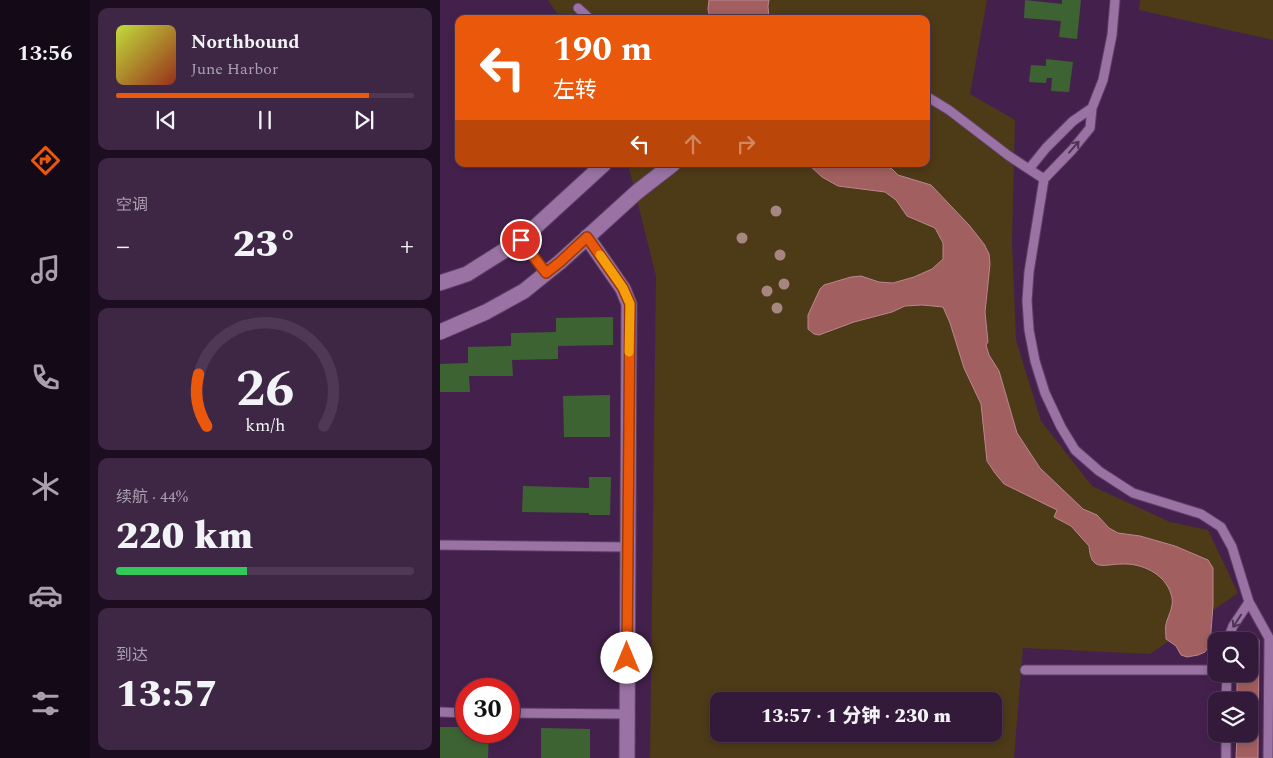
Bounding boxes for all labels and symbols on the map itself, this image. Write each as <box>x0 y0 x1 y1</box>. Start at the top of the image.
one-way arrow <box>1069 140 1080 153</box>
pin <box>500 219 542 261</box>
one-way arrow <box>1231 613 1241 627</box>
position arrow <box>600 631 652 683</box>
speed limit sign: 30 <box>455 678 520 743</box>

